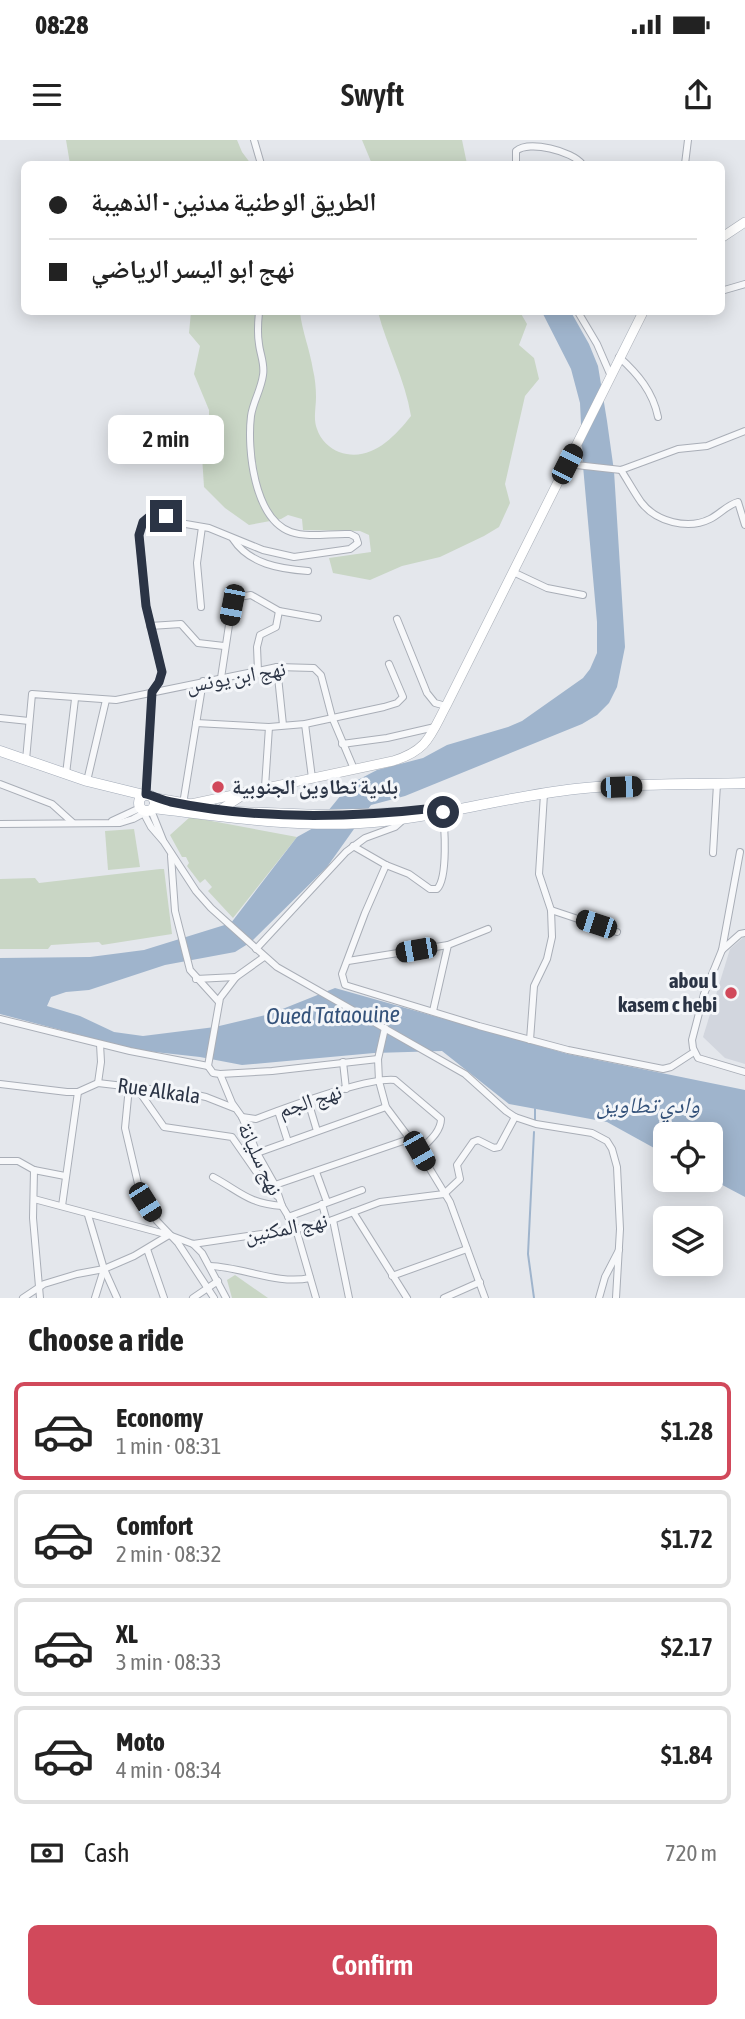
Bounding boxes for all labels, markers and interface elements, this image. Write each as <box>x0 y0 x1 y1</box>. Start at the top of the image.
text: 08:28 <box>35 10 89 40</box>
icon: menu <box>28 76 66 114</box>
text: Swyft <box>341 76 404 113</box>
icon: share <box>679 76 717 114</box>
text: الطريق الوطنية مدنين - الذهيبة <box>91 187 377 217</box>
text: نهج ابو اليسر الرياضي <box>91 254 294 284</box>
callout: 2 min <box>108 414 224 464</box>
text: 2 min <box>143 426 189 452</box>
car <box>549 441 586 487</box>
route end <box>150 500 182 532</box>
car <box>218 582 247 628</box>
street label: نهج ابن يونس <box>184 655 288 699</box>
place label: بلدية تطاوين الجنوبية <box>232 774 398 800</box>
car <box>600 776 643 798</box>
marker: بلدية تطاوين الجنوبية <box>210 779 226 795</box>
route start <box>427 796 459 828</box>
car <box>573 908 620 940</box>
car <box>394 936 439 964</box>
place label: abou l kasem c hebi <box>618 968 717 1016</box>
marker: abou l kasem c hebi <box>723 985 739 1001</box>
water label: Oued Tataouine <box>266 1001 400 1029</box>
street label: Rue Alkala <box>116 1072 202 1108</box>
street label: نهج الجم <box>275 1079 345 1124</box>
water label: وادي تطاوين <box>596 1092 700 1124</box>
street label: نهج سليانة <box>232 1118 288 1200</box>
map controls <box>653 1122 723 1276</box>
button: locate <box>653 1122 723 1192</box>
car <box>400 1128 439 1174</box>
car <box>125 1179 166 1225</box>
button: layers <box>653 1206 723 1276</box>
street label: نهج المكنين <box>242 1207 330 1249</box>
text: Choose a ride <box>28 1321 184 1358</box>
icon: car <box>32 1400 95 1463</box>
text: Economy <box>116 1403 203 1433</box>
text: $1.28 <box>661 1416 713 1446</box>
text: 1 min · 08:31 <box>116 1433 222 1459</box>
icon: car <box>32 1508 95 1571</box>
text: Comfort <box>116 1511 193 1541</box>
text: $1.72 <box>661 1524 713 1554</box>
text: 2 min · 08:32 <box>116 1541 222 1567</box>
icon: car <box>32 1616 95 1679</box>
text: XL <box>116 1619 138 1649</box>
text: $2.17 <box>661 1632 713 1662</box>
text: 3 min · 08:33 <box>116 1649 222 1675</box>
icon: car <box>32 1724 95 1787</box>
text: Moto <box>116 1727 165 1757</box>
text: $1.84 <box>661 1740 713 1770</box>
text: 4 min · 08:34 <box>116 1757 222 1783</box>
icon: cash <box>28 1834 66 1872</box>
text: Cash <box>84 1838 130 1868</box>
text: 720 m <box>665 1840 717 1866</box>
button: Confirm <box>28 1925 717 2005</box>

